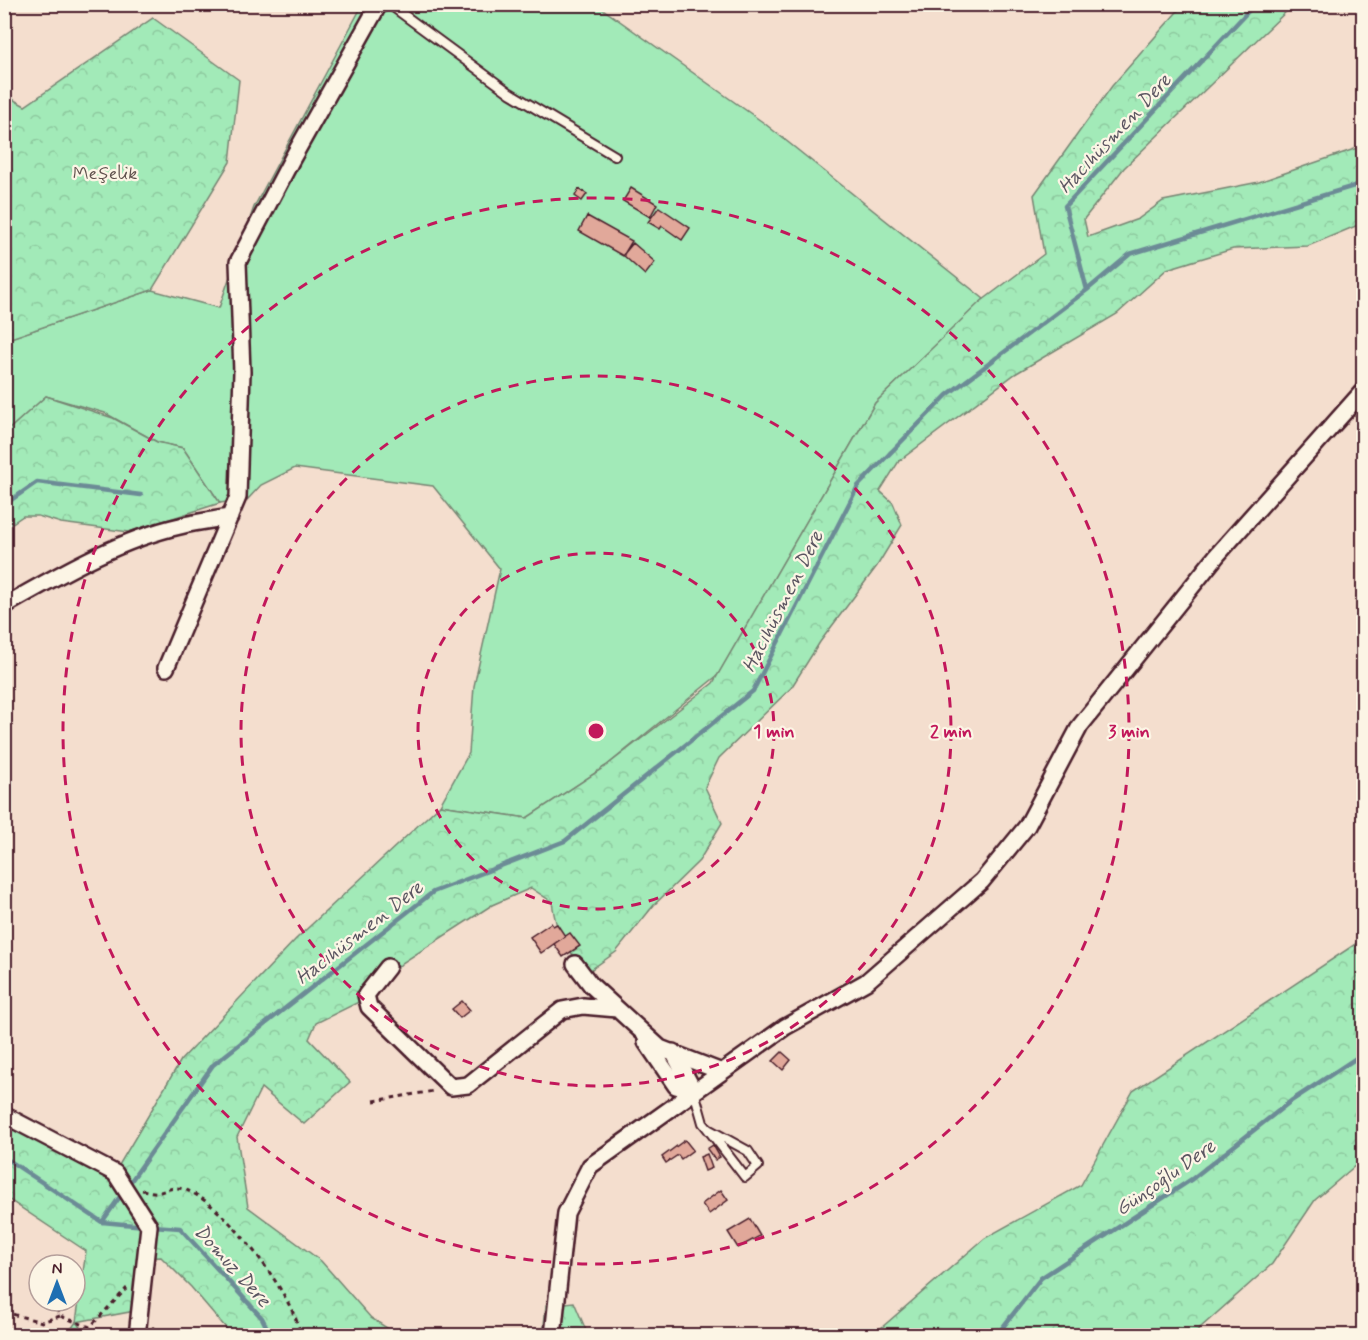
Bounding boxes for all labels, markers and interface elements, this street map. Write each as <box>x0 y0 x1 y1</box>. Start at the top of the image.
water label: Hacıhüsmen Dere <box>1052 68 1178 200</box>
park label: Meşelik <box>73 162 137 186</box>
water label: Hacıhüsmen Dere <box>736 526 831 677</box>
text: 1 min <box>753 720 795 744</box>
text: 2 min <box>930 720 972 744</box>
text: 3 min <box>1108 720 1150 744</box>
centre of rings <box>586 721 606 741</box>
water label: Hacıhüsmen Dere <box>290 874 430 992</box>
water label: Günçoğlu Dere <box>1110 1133 1222 1223</box>
water label: Domuz Dere <box>187 1219 277 1314</box>
north arrow <box>27 1253 87 1313</box>
text: N <box>52 1259 62 1280</box>

